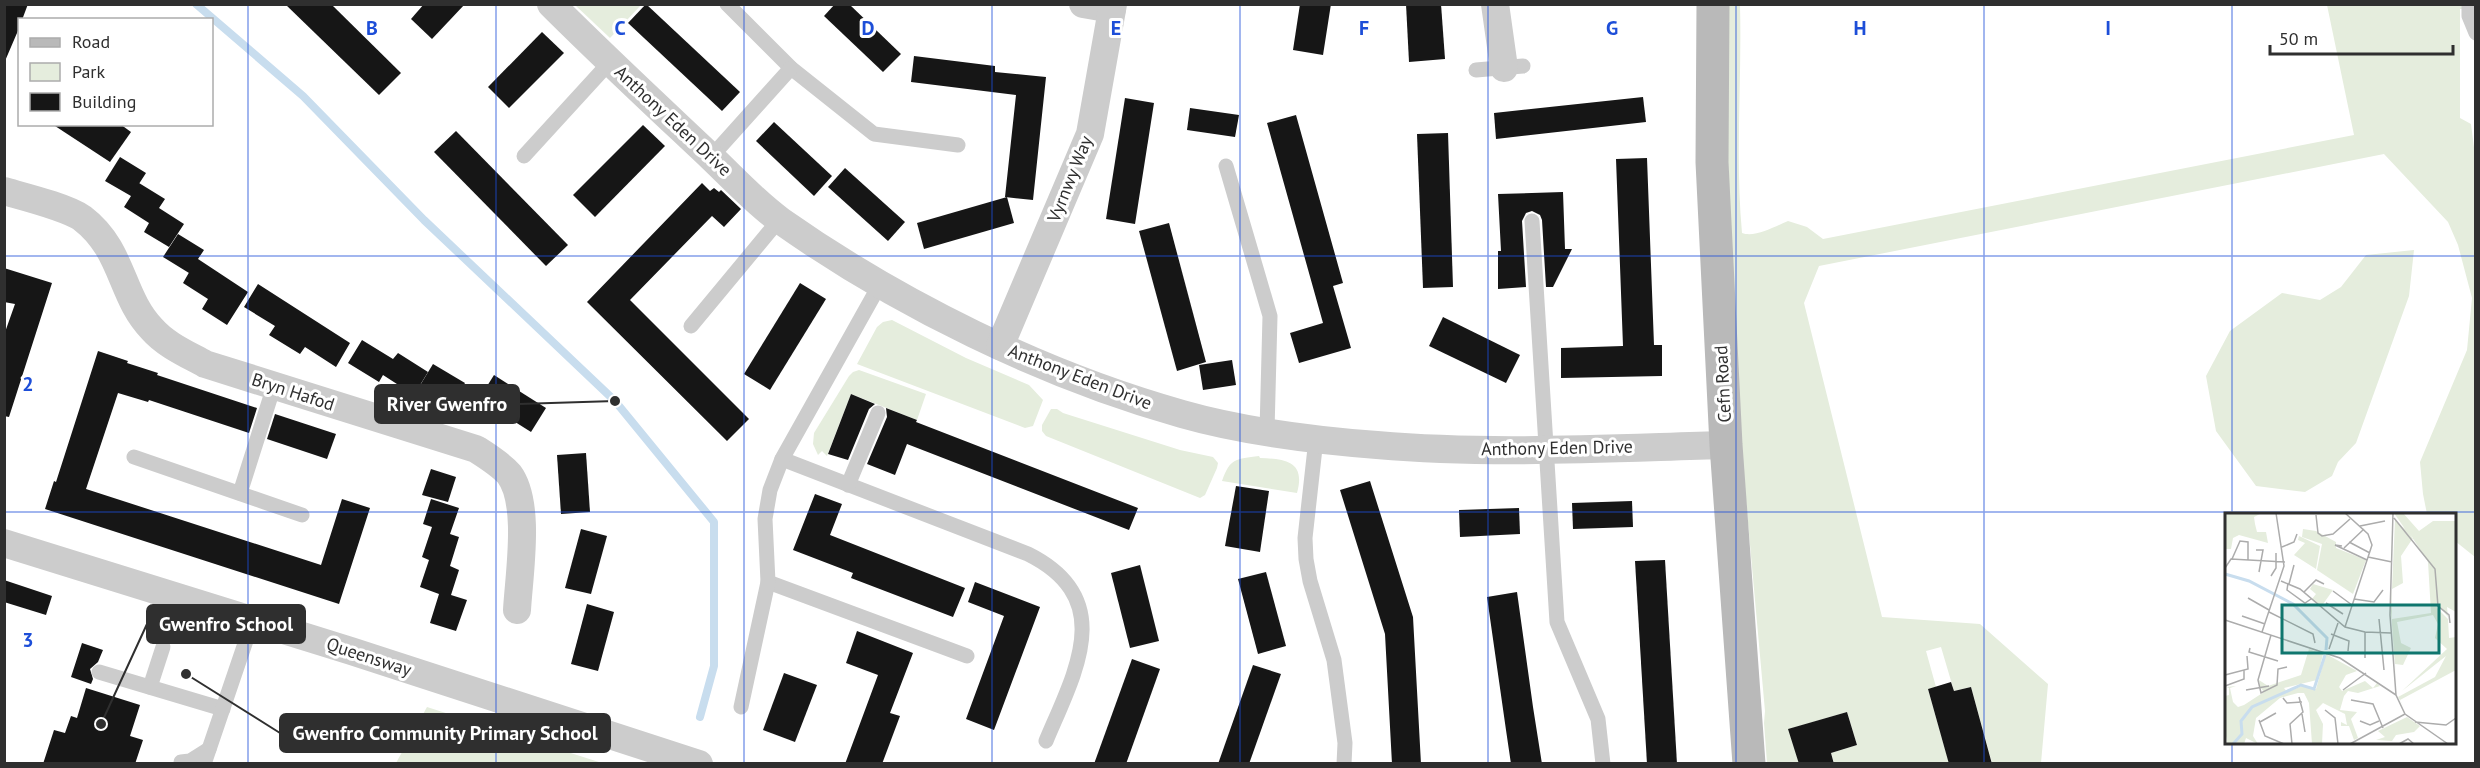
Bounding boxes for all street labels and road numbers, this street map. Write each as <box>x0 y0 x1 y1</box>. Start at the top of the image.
street label: Anthony Eden Drive <box>610 60 737 181</box>
street label: Vyrnwy Way <box>1041 132 1098 226</box>
street label: Anthony Eden Drive <box>1005 339 1155 414</box>
street label: Cefn Road <box>1709 345 1736 423</box>
street label: Bryn Hafod <box>249 367 337 416</box>
street label: Anthony Eden Drive <box>1481 435 1633 460</box>
street label: Queensway <box>324 632 415 681</box>

